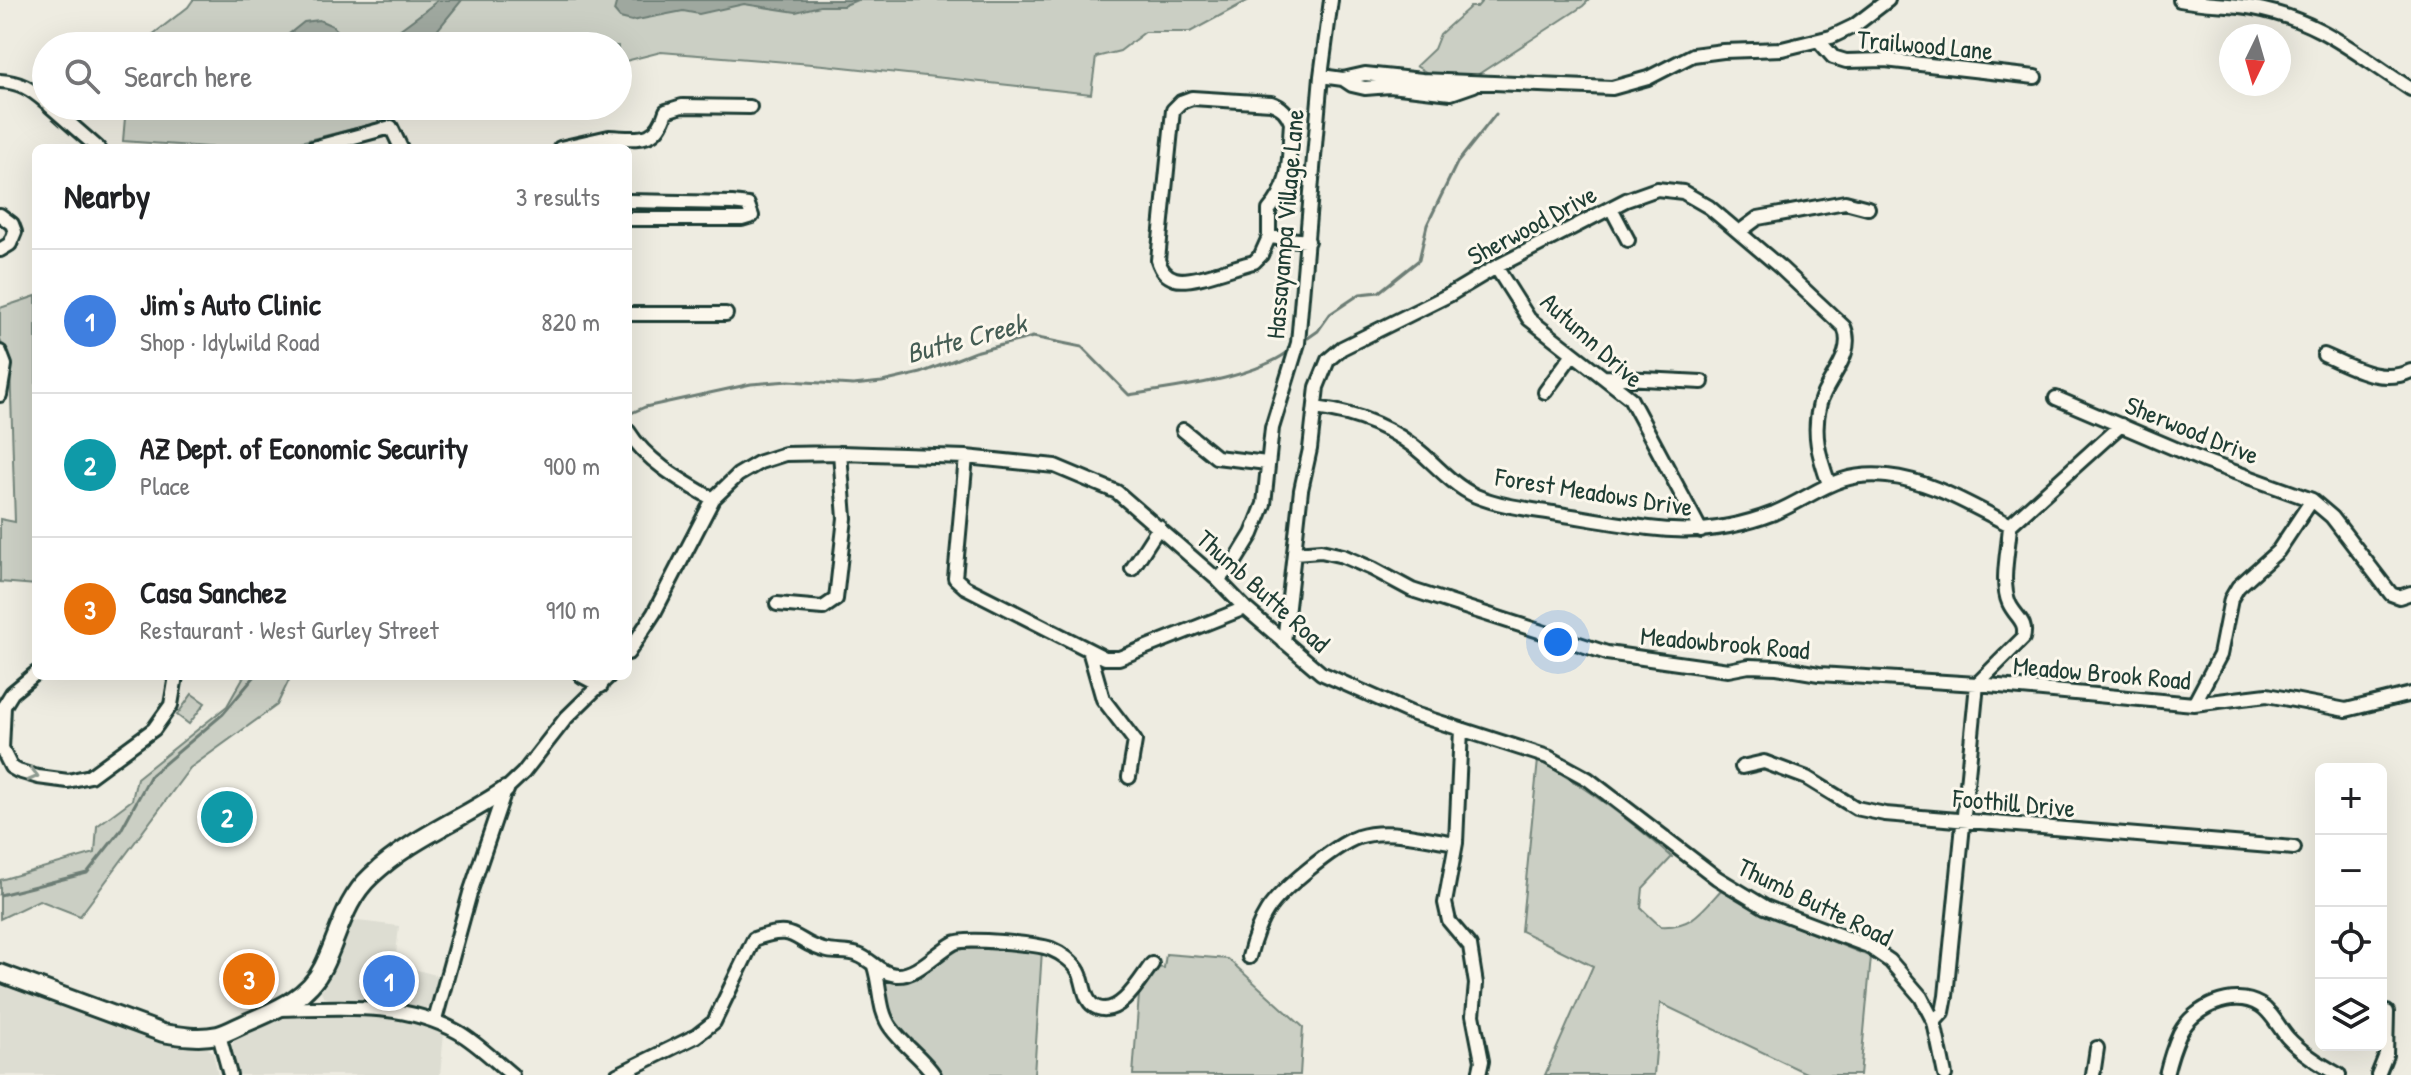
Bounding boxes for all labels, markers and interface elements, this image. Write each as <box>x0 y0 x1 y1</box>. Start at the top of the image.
street label: Trailwood Lane <box>1856 21 1994 68</box>
north arrow <box>2219 24 2291 96</box>
search box <box>32 32 632 120</box>
icon: search <box>60 54 104 98</box>
text: Search here <box>124 56 252 96</box>
street label: Hassayampa Village Lane <box>1257 108 1312 340</box>
text: Nearby <box>64 173 150 219</box>
street label: Sherwood Drive <box>1461 176 1602 273</box>
text: 3 results <box>516 179 600 214</box>
text: Jim's Auto Clinic <box>140 284 321 324</box>
street label: Autumn Drive <box>1534 284 1651 395</box>
water label: Butte Creek <box>902 303 1032 372</box>
text: 1 <box>85 304 95 339</box>
text: 820 m <box>541 304 600 339</box>
text: Shop · Idylwild Road <box>140 324 319 359</box>
street label: Sherwood Drive <box>2120 387 2264 472</box>
text: AZ Dept. of Economic Security <box>140 428 468 468</box>
text: 2 <box>84 448 96 483</box>
text: 900 m <box>544 448 600 483</box>
street label: Forest Meadows Drive <box>1492 458 1695 524</box>
text: Place <box>140 468 190 503</box>
street label: Thumb Butte Road <box>1189 521 1338 660</box>
text: Casa Sanchez <box>140 572 287 612</box>
text: 3 <box>84 592 96 627</box>
text: 910 m <box>546 592 600 627</box>
text: Restaurant · West Gurley Street <box>140 612 439 647</box>
street label: Meadowbrook Road <box>1639 618 1811 667</box>
your location <box>1538 622 1578 662</box>
street label: Meadow Brook Road <box>2012 647 2192 698</box>
map controls <box>2315 763 2387 1051</box>
button: + <box>2315 763 2387 835</box>
one-way arrow <box>25 766 39 783</box>
street label: Foothill Drive <box>1950 780 2077 825</box>
pin: 2 <box>201 787 253 847</box>
button: − <box>2315 835 2387 907</box>
street label: Thumb Butte Road <box>1732 849 1899 954</box>
button: locate <box>2315 907 2387 979</box>
pin: 3 <box>223 949 275 1009</box>
pin: 1 <box>363 951 415 1011</box>
button: layers <box>2315 979 2387 1051</box>

